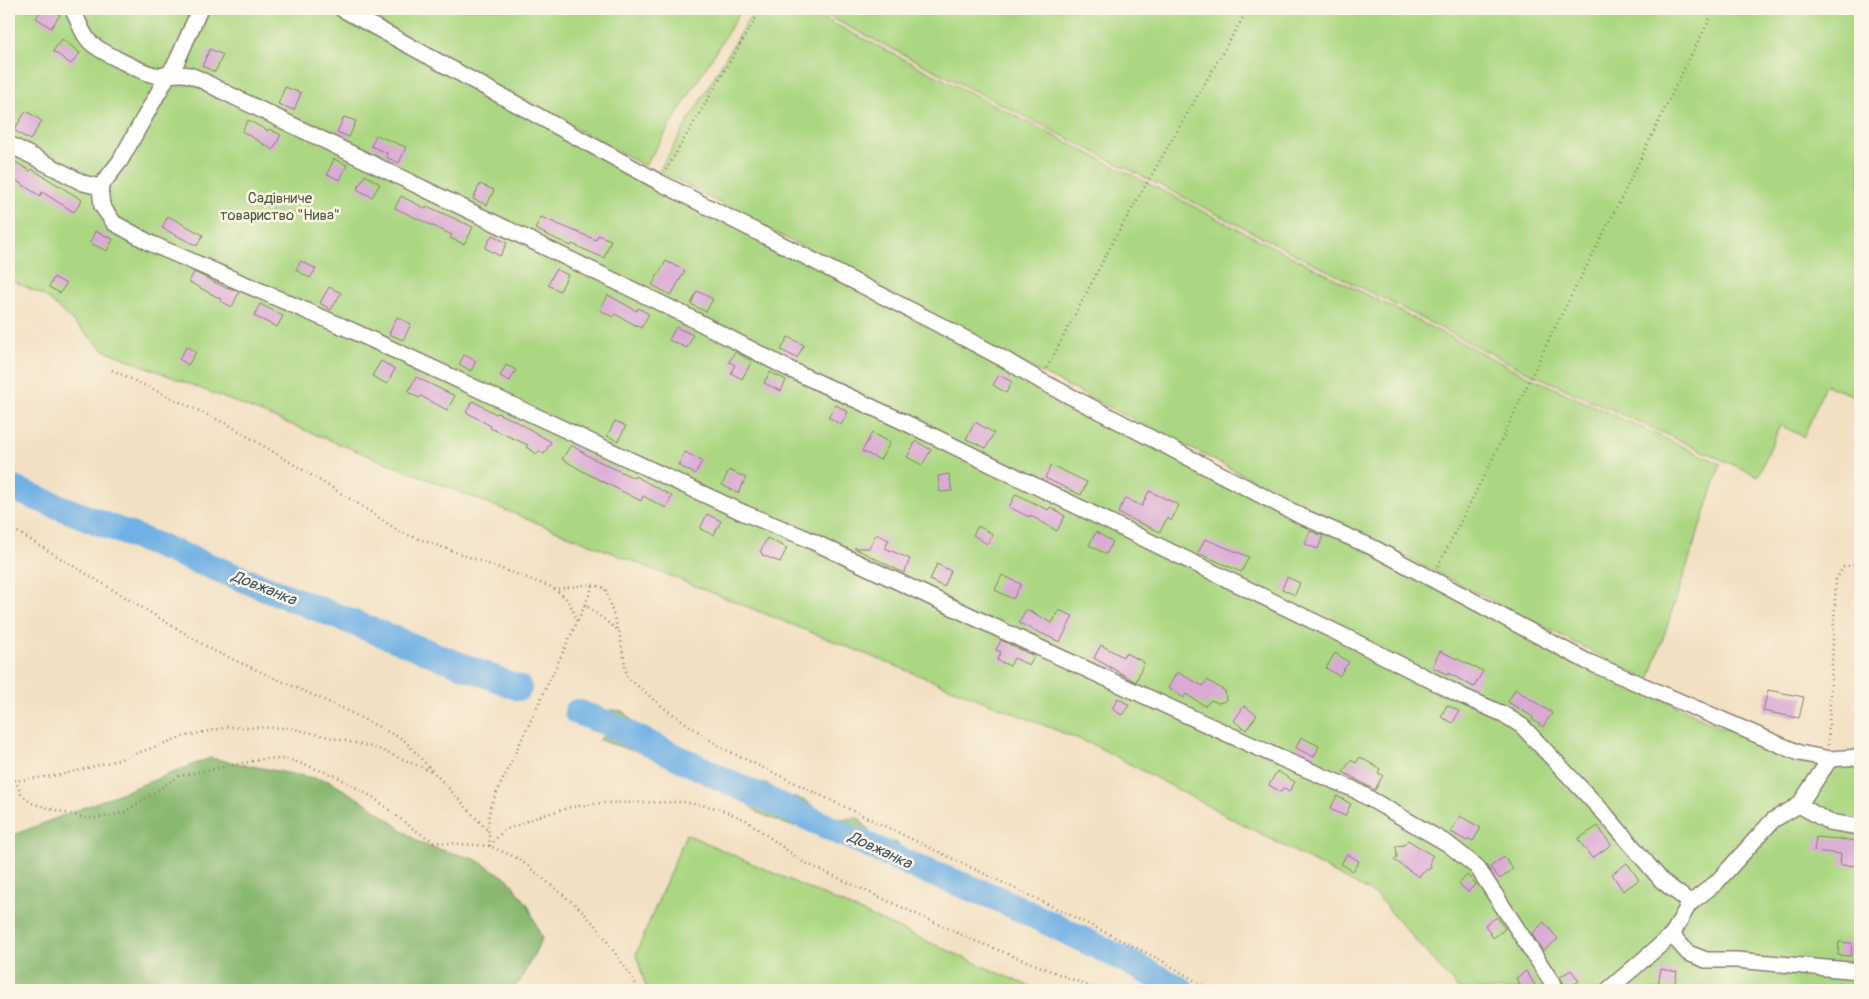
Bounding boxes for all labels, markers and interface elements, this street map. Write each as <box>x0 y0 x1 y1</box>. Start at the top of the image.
park label: Садівниче товариство "Нива" <box>220 189 340 225</box>
water label: Довжанка <box>228 566 300 610</box>
water label: Довжанка <box>844 826 916 874</box>

